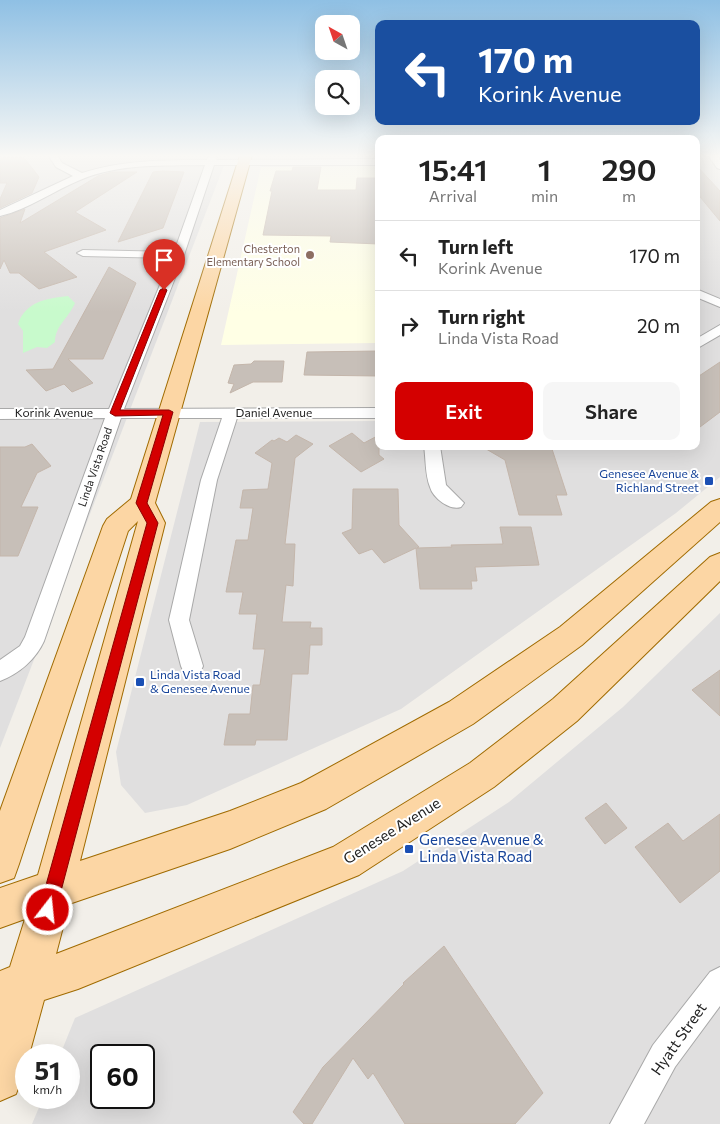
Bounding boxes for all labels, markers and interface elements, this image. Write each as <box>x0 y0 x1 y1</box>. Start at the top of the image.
north arrow <box>315 15 360 60</box>
map controls <box>315 15 360 115</box>
text: 170 m <box>478 37 573 80</box>
icon: left <box>395 40 460 105</box>
button: search <box>315 70 360 115</box>
text: Korink Avenue <box>478 80 622 107</box>
text: 15:41 <box>418 150 488 187</box>
text: 1 <box>538 150 551 187</box>
text: 290 <box>602 150 657 187</box>
text: Arrival <box>429 186 477 205</box>
text: min <box>531 186 558 205</box>
text: m <box>622 186 636 205</box>
text: Turn left <box>438 235 513 258</box>
pin <box>143 239 185 290</box>
place label: Chesterton Elementary School <box>207 242 300 268</box>
icon: left <box>395 242 423 270</box>
text: 170 m <box>629 244 680 267</box>
icon: arrive <box>150 246 178 274</box>
marker: Chesterton Elementary School <box>304 249 316 261</box>
text: Korink Avenue <box>438 258 542 277</box>
text: Turn right <box>438 305 525 328</box>
icon: right <box>395 312 423 340</box>
text: 20 m <box>637 314 680 337</box>
text: Linda Vista Road <box>438 328 559 347</box>
button: Exit <box>395 382 533 440</box>
button: Share <box>543 382 680 440</box>
street label: Korink Avenue <box>15 405 93 419</box>
street label: Daniel Avenue <box>236 405 312 419</box>
street label: Linda Vista Road <box>75 425 114 508</box>
place label: Genesee Avenue & Richland Street <box>599 466 699 494</box>
marker: Genesee Avenue & Richland Street <box>703 475 715 487</box>
place label: Linda Vista Road & Genesee Avenue <box>150 667 250 695</box>
marker: Linda Vista Road & Genesee Avenue <box>134 676 146 688</box>
street label: Genesee Avenue <box>340 793 443 867</box>
place label: Genesee Avenue & Linda Vista Road <box>419 830 544 865</box>
marker: Genesee Avenue & Linda Vista Road <box>403 843 415 855</box>
position arrow <box>21 883 73 935</box>
street label: Hyatt Street <box>647 999 710 1078</box>
speed limit sign: 60 <box>90 1044 155 1109</box>
text: 51 <box>35 1055 60 1085</box>
text: km/h <box>33 1082 62 1096</box>

